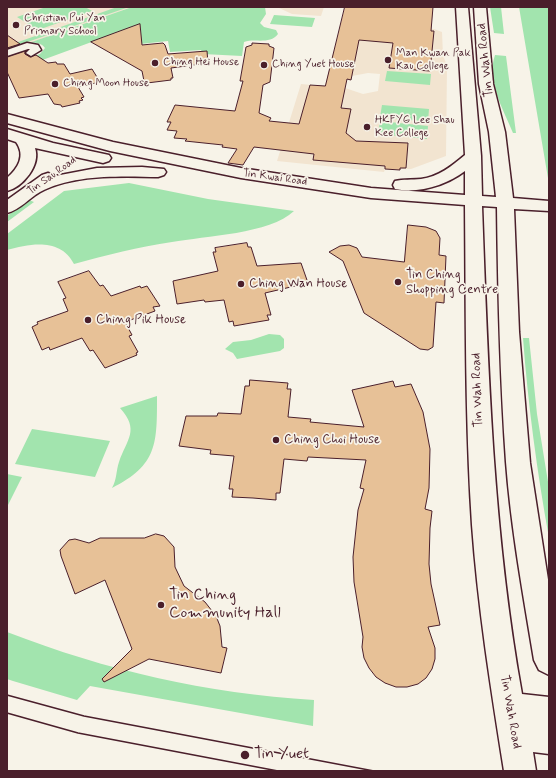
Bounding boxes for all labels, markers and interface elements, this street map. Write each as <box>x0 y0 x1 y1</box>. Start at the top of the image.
place label: Christian Pui Yan Primary School <box>24 12 105 38</box>
marker: Christian Pui Yan Primary School <box>11 20 21 30</box>
street label: Tin Wah Road <box>474 22 498 98</box>
place label: Man Kwan Pak Kau College <box>396 47 471 73</box>
marker: Man Kwan Pak Kau College <box>383 55 393 65</box>
place label: Ching Hei House <box>163 56 239 70</box>
marker: Ching Hei House <box>150 58 160 68</box>
place label: Ching Yuet House <box>272 58 355 72</box>
marker: Ching Yuet House <box>259 60 269 70</box>
place label: Ching Moon House <box>63 77 149 91</box>
marker: Ching Moon House <box>50 79 60 89</box>
place label: HKFYG Lee Shau Kee College <box>375 114 454 140</box>
marker: HKFYG Lee Shau Kee College <box>362 122 372 132</box>
street label: Tin Sau Road <box>25 154 79 198</box>
street label: Tin Kwai Road <box>242 167 308 189</box>
place label: Tin Ching Shopping Centre <box>406 267 498 298</box>
place label: Ching Wan House <box>249 276 347 292</box>
marker: Tin Ching Shopping Centre <box>393 277 403 287</box>
marker: Ching Wan House <box>236 279 246 289</box>
place label: Ching Pik House <box>96 312 186 328</box>
marker: Ching Pik House <box>83 315 93 325</box>
street label: Tin Wah Road <box>469 352 487 428</box>
place label: Ching Choi House <box>284 432 380 448</box>
marker: Ching Choi House <box>271 435 281 445</box>
place label: Tin Ching Community Hall <box>169 586 281 624</box>
marker: Tin Ching Community Hall <box>156 600 166 610</box>
street label: Tin Wah Road <box>496 674 524 750</box>
place label: Tin Yuet <box>254 745 309 765</box>
marker: Tin Yuet <box>239 749 251 761</box>

